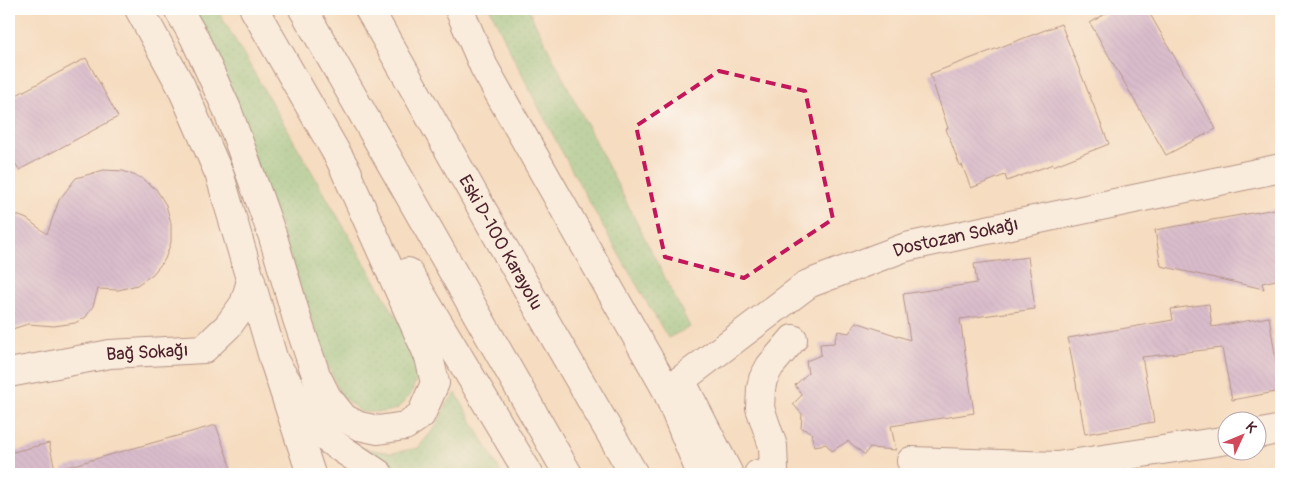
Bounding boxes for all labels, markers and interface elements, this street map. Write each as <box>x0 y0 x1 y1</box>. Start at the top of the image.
street label: Eski D-100 Karayolu <box>453 171 548 314</box>
street label: Dostozan Sokağı <box>890 213 1020 263</box>
street label: Bağ Sokağı <box>106 339 189 366</box>
north arrow <box>1218 410 1268 460</box>
text: K <box>1242 418 1260 437</box>

